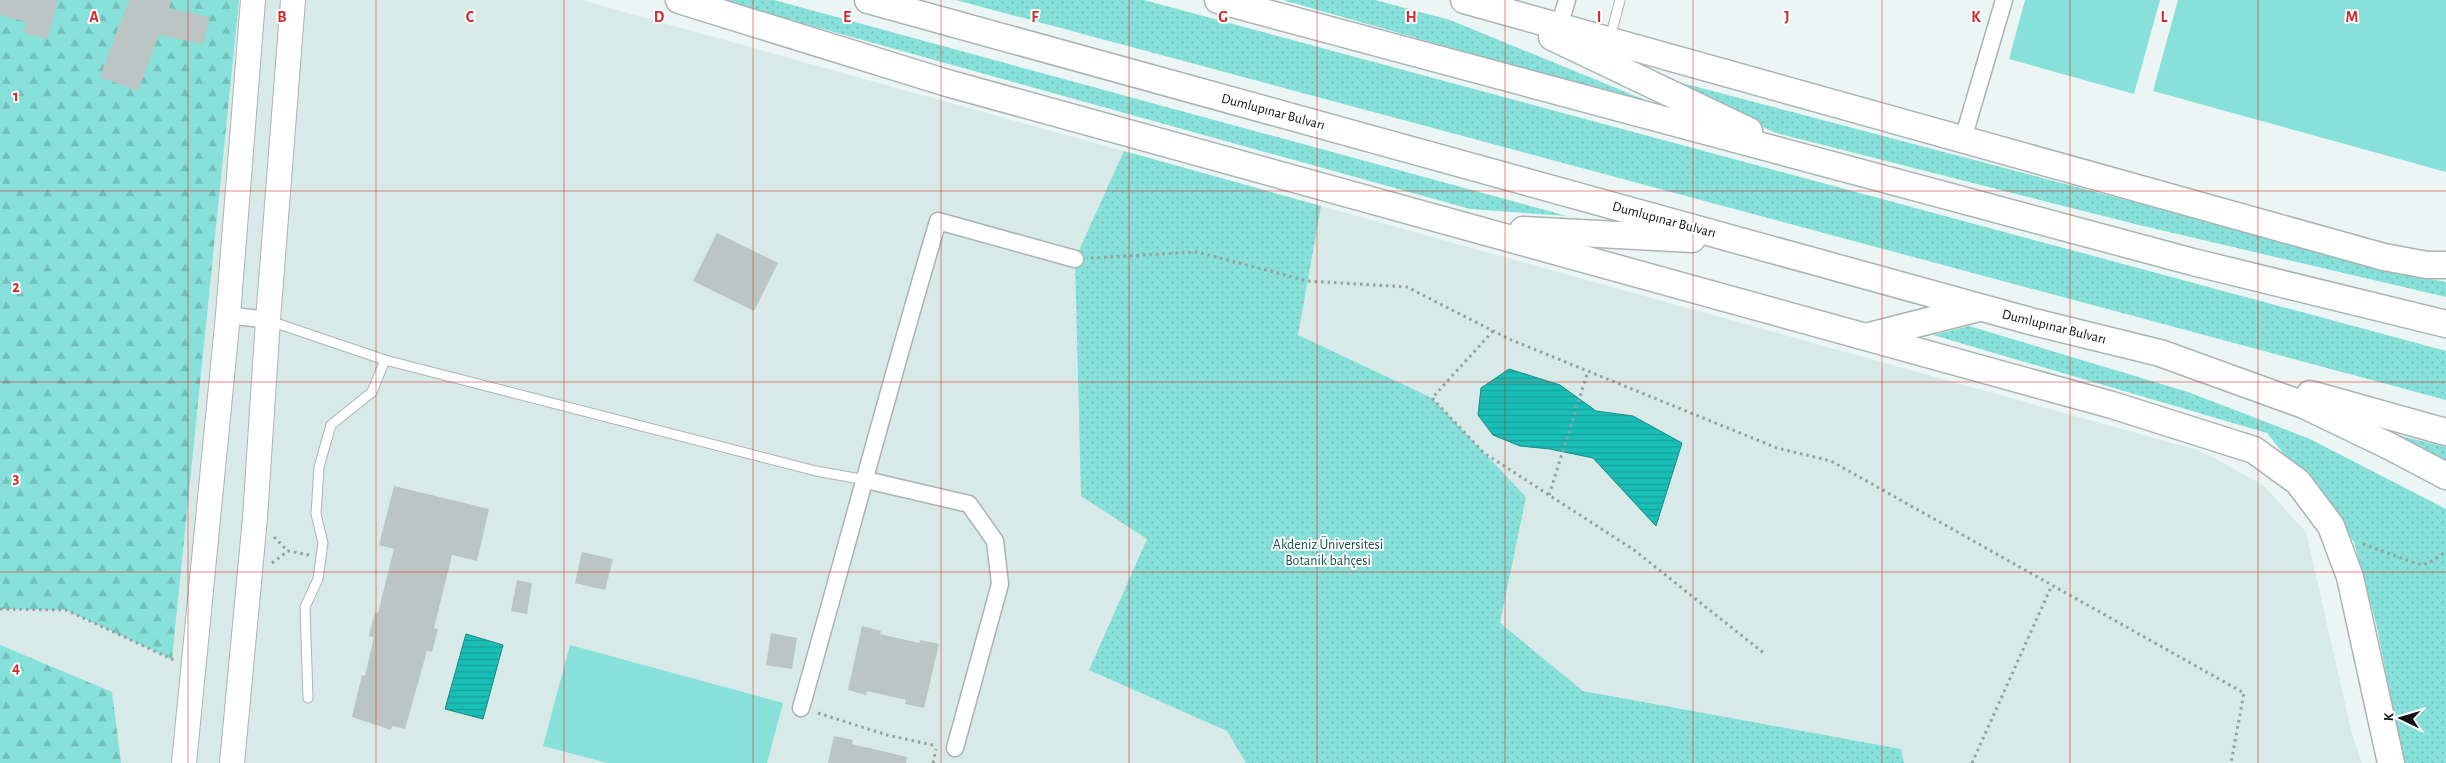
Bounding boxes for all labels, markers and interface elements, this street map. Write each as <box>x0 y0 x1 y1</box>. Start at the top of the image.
text: A <box>89 9 99 25</box>
text: B <box>277 9 287 25</box>
text: C <box>466 9 475 25</box>
text: D <box>654 9 665 25</box>
text: E <box>843 9 851 25</box>
text: F <box>1031 9 1039 25</box>
text: G <box>1218 9 1228 25</box>
text: H <box>1405 9 1417 25</box>
text: I <box>1597 9 1601 25</box>
text: J <box>1784 9 1790 25</box>
text: K <box>1971 9 1981 25</box>
text: L <box>2161 9 2168 25</box>
text: M <box>2346 9 2358 25</box>
text: 1 <box>13 88 19 104</box>
street label: Dumlupınar Bulvarı <box>1220 91 1326 133</box>
street label: Dumlupınar Bulvarı <box>1611 199 1717 241</box>
text: 2 <box>12 279 20 295</box>
street label: Dumlupınar Bulvarı <box>2001 307 2107 347</box>
text: 3 <box>13 470 20 486</box>
park label: Akdeniz Üniversitesi Botanik bahçesi <box>1273 535 1383 568</box>
text: 4 <box>12 660 20 676</box>
north arrow <box>2376 693 2426 743</box>
text: K <box>2382 711 2396 722</box>

